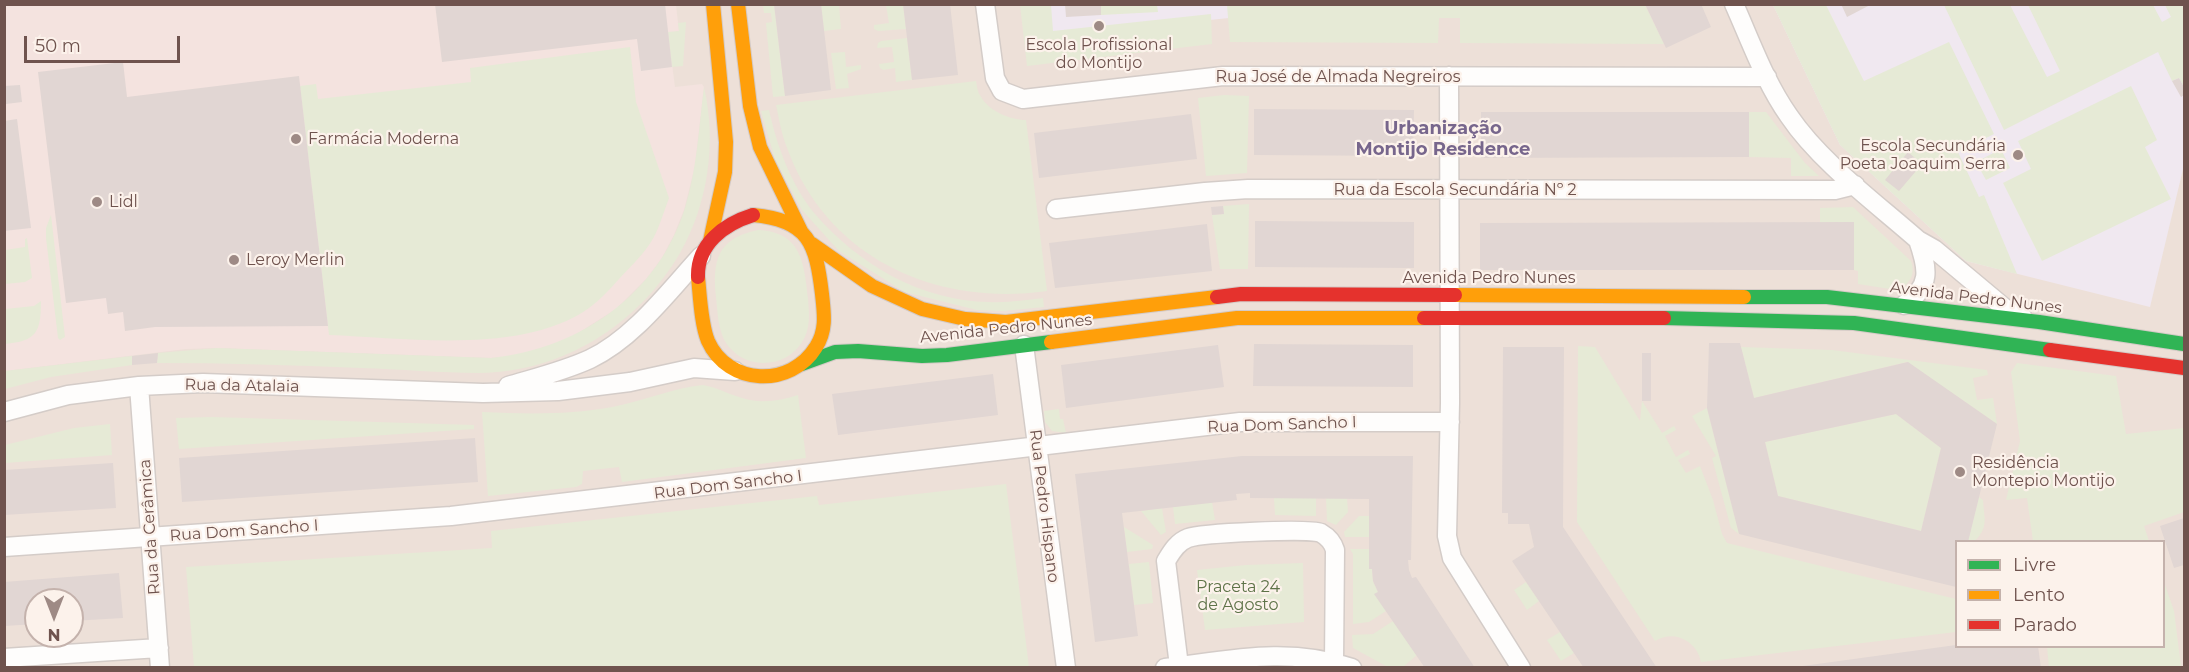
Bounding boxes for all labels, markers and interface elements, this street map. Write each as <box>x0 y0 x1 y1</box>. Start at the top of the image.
marker: Escola Profissional do Montijo <box>1092 19 1106 33</box>
scale bar <box>27 24 183 62</box>
text: 50 m <box>35 35 81 57</box>
place label: Escola Profissional do Montijo <box>1026 35 1172 73</box>
street label: Rua José de Almada Negreiros <box>1216 67 1460 87</box>
district label: Urbanização Montijo Residence <box>1356 118 1530 160</box>
place label: Farmácia Moderna <box>308 129 459 149</box>
marker: Farmácia Moderna <box>289 132 303 146</box>
place label: Escola Secundária Poeta Joaquim Serra <box>1840 136 2006 174</box>
marker: Escola Secundária Poeta Joaquim Serra <box>2011 148 2025 162</box>
street label: Rua da Escola Secundária Nº 2 <box>1333 180 1577 200</box>
place label: Lidl <box>109 192 138 212</box>
marker: Lidl <box>90 195 104 209</box>
place label: Leroy Merlin <box>246 250 344 270</box>
marker: Leroy Merlin <box>227 253 241 267</box>
street label: Avenida Pedro Nunes <box>1402 268 1576 288</box>
street label: Avenida Pedro Nunes <box>1889 278 2063 318</box>
street label: Avenida Pedro Nunes <box>919 310 1093 348</box>
street label: Rua da Atalaia <box>184 375 300 397</box>
street label: Rua Dom Sancho I <box>1207 413 1357 437</box>
street label: Rua Pedro Hispano <box>1025 428 1063 584</box>
place label: Residência Montepio Montijo <box>1972 453 2115 491</box>
street label: Rua da Cerâmica <box>136 458 164 596</box>
marker: Residência Montepio Montijo <box>1953 465 1967 479</box>
street label: Rua Dom Sancho I <box>653 466 803 504</box>
street label: Rua Dom Sancho I <box>169 516 319 546</box>
legend <box>1955 540 2165 648</box>
text: Livre <box>2013 554 2056 576</box>
park label: Praceta 24 de Agosto <box>1196 577 1280 615</box>
text: Lento <box>2013 584 2065 606</box>
north arrow <box>24 588 84 648</box>
text: Parado <box>2013 614 2077 636</box>
text: N <box>48 625 60 644</box>

